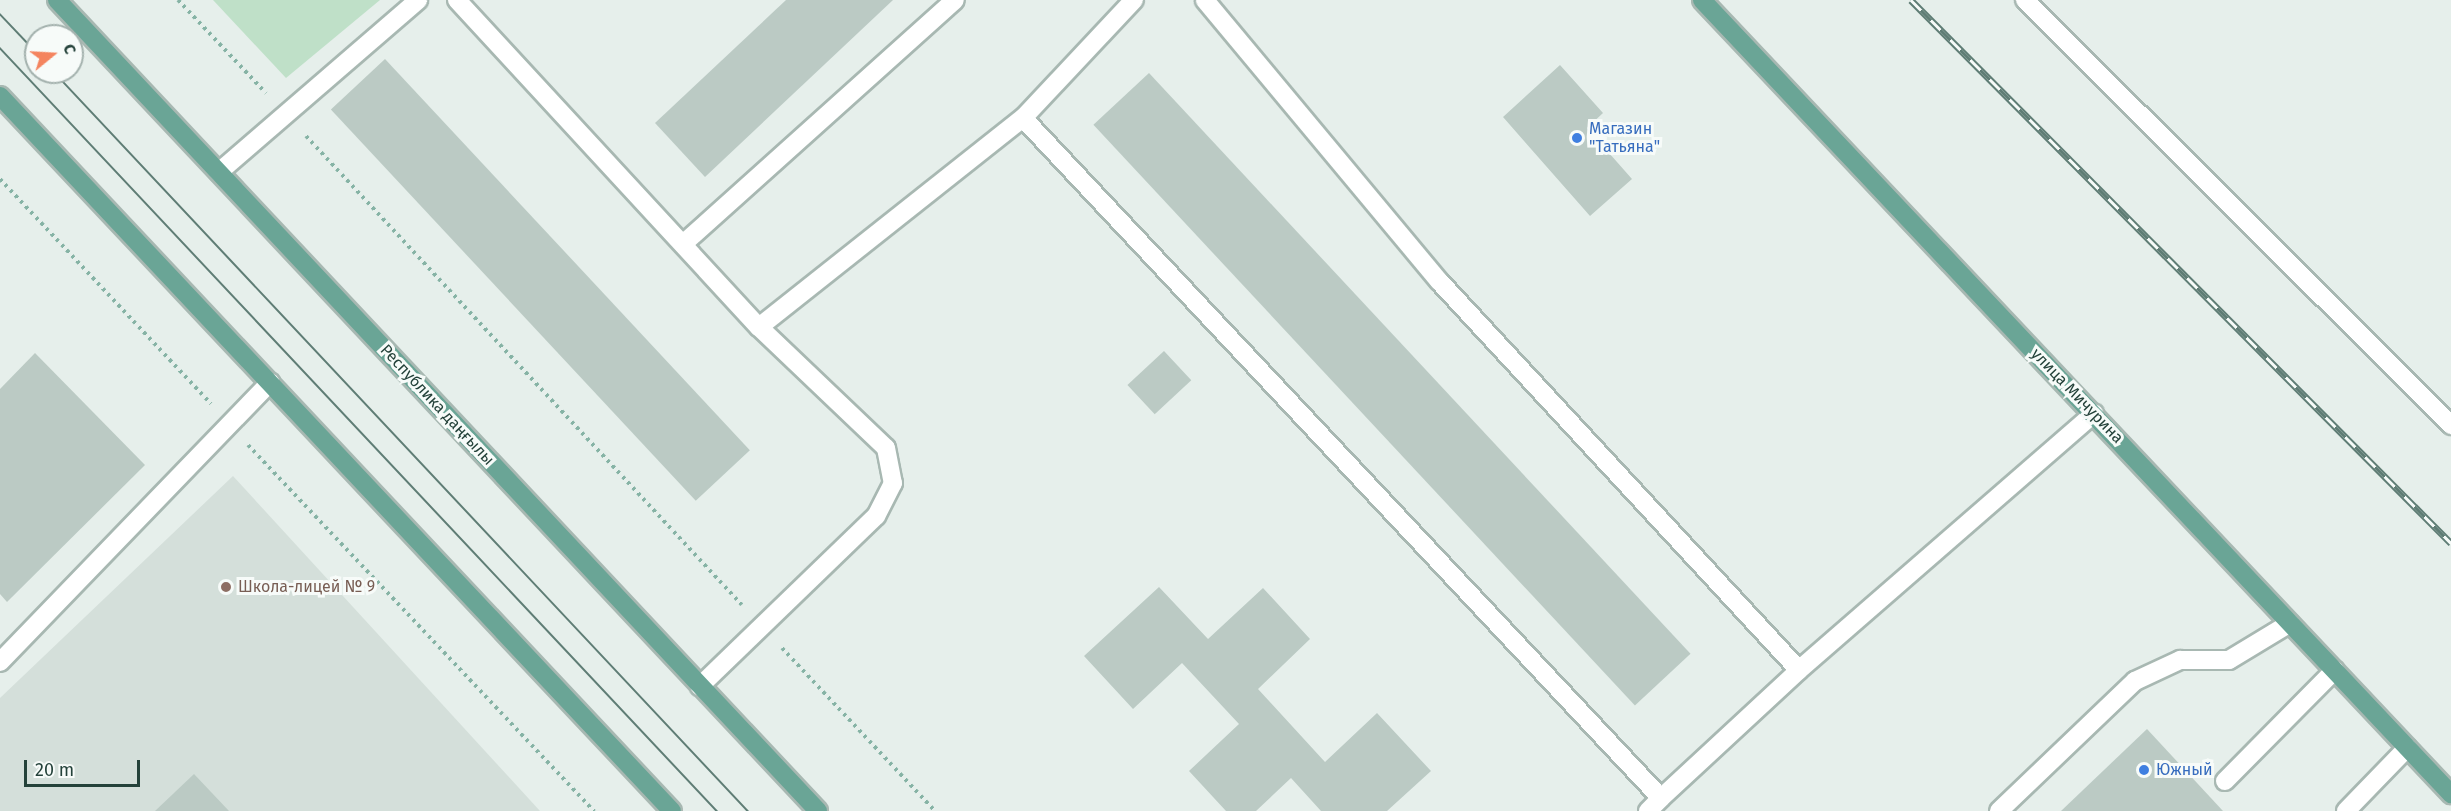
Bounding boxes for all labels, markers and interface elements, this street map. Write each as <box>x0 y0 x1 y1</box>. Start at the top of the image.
north arrow <box>24 24 84 84</box>
text: С <box>59 42 80 56</box>
place label: Магазин "Татьяна" <box>1589 119 1660 157</box>
marker: Магазин "Татьяна" <box>1570 131 1584 145</box>
street label: Республика даңғылы <box>376 341 498 469</box>
street label: улица Мичурина <box>2027 344 2127 448</box>
place label: Школа-лицей № 9 <box>238 577 375 597</box>
marker: Школа-лицей № 9 <box>219 580 233 594</box>
scale bar <box>27 748 142 786</box>
text: 20 m <box>35 759 74 781</box>
place label: Южный <box>2156 760 2213 780</box>
marker: Южный <box>2137 763 2151 777</box>

